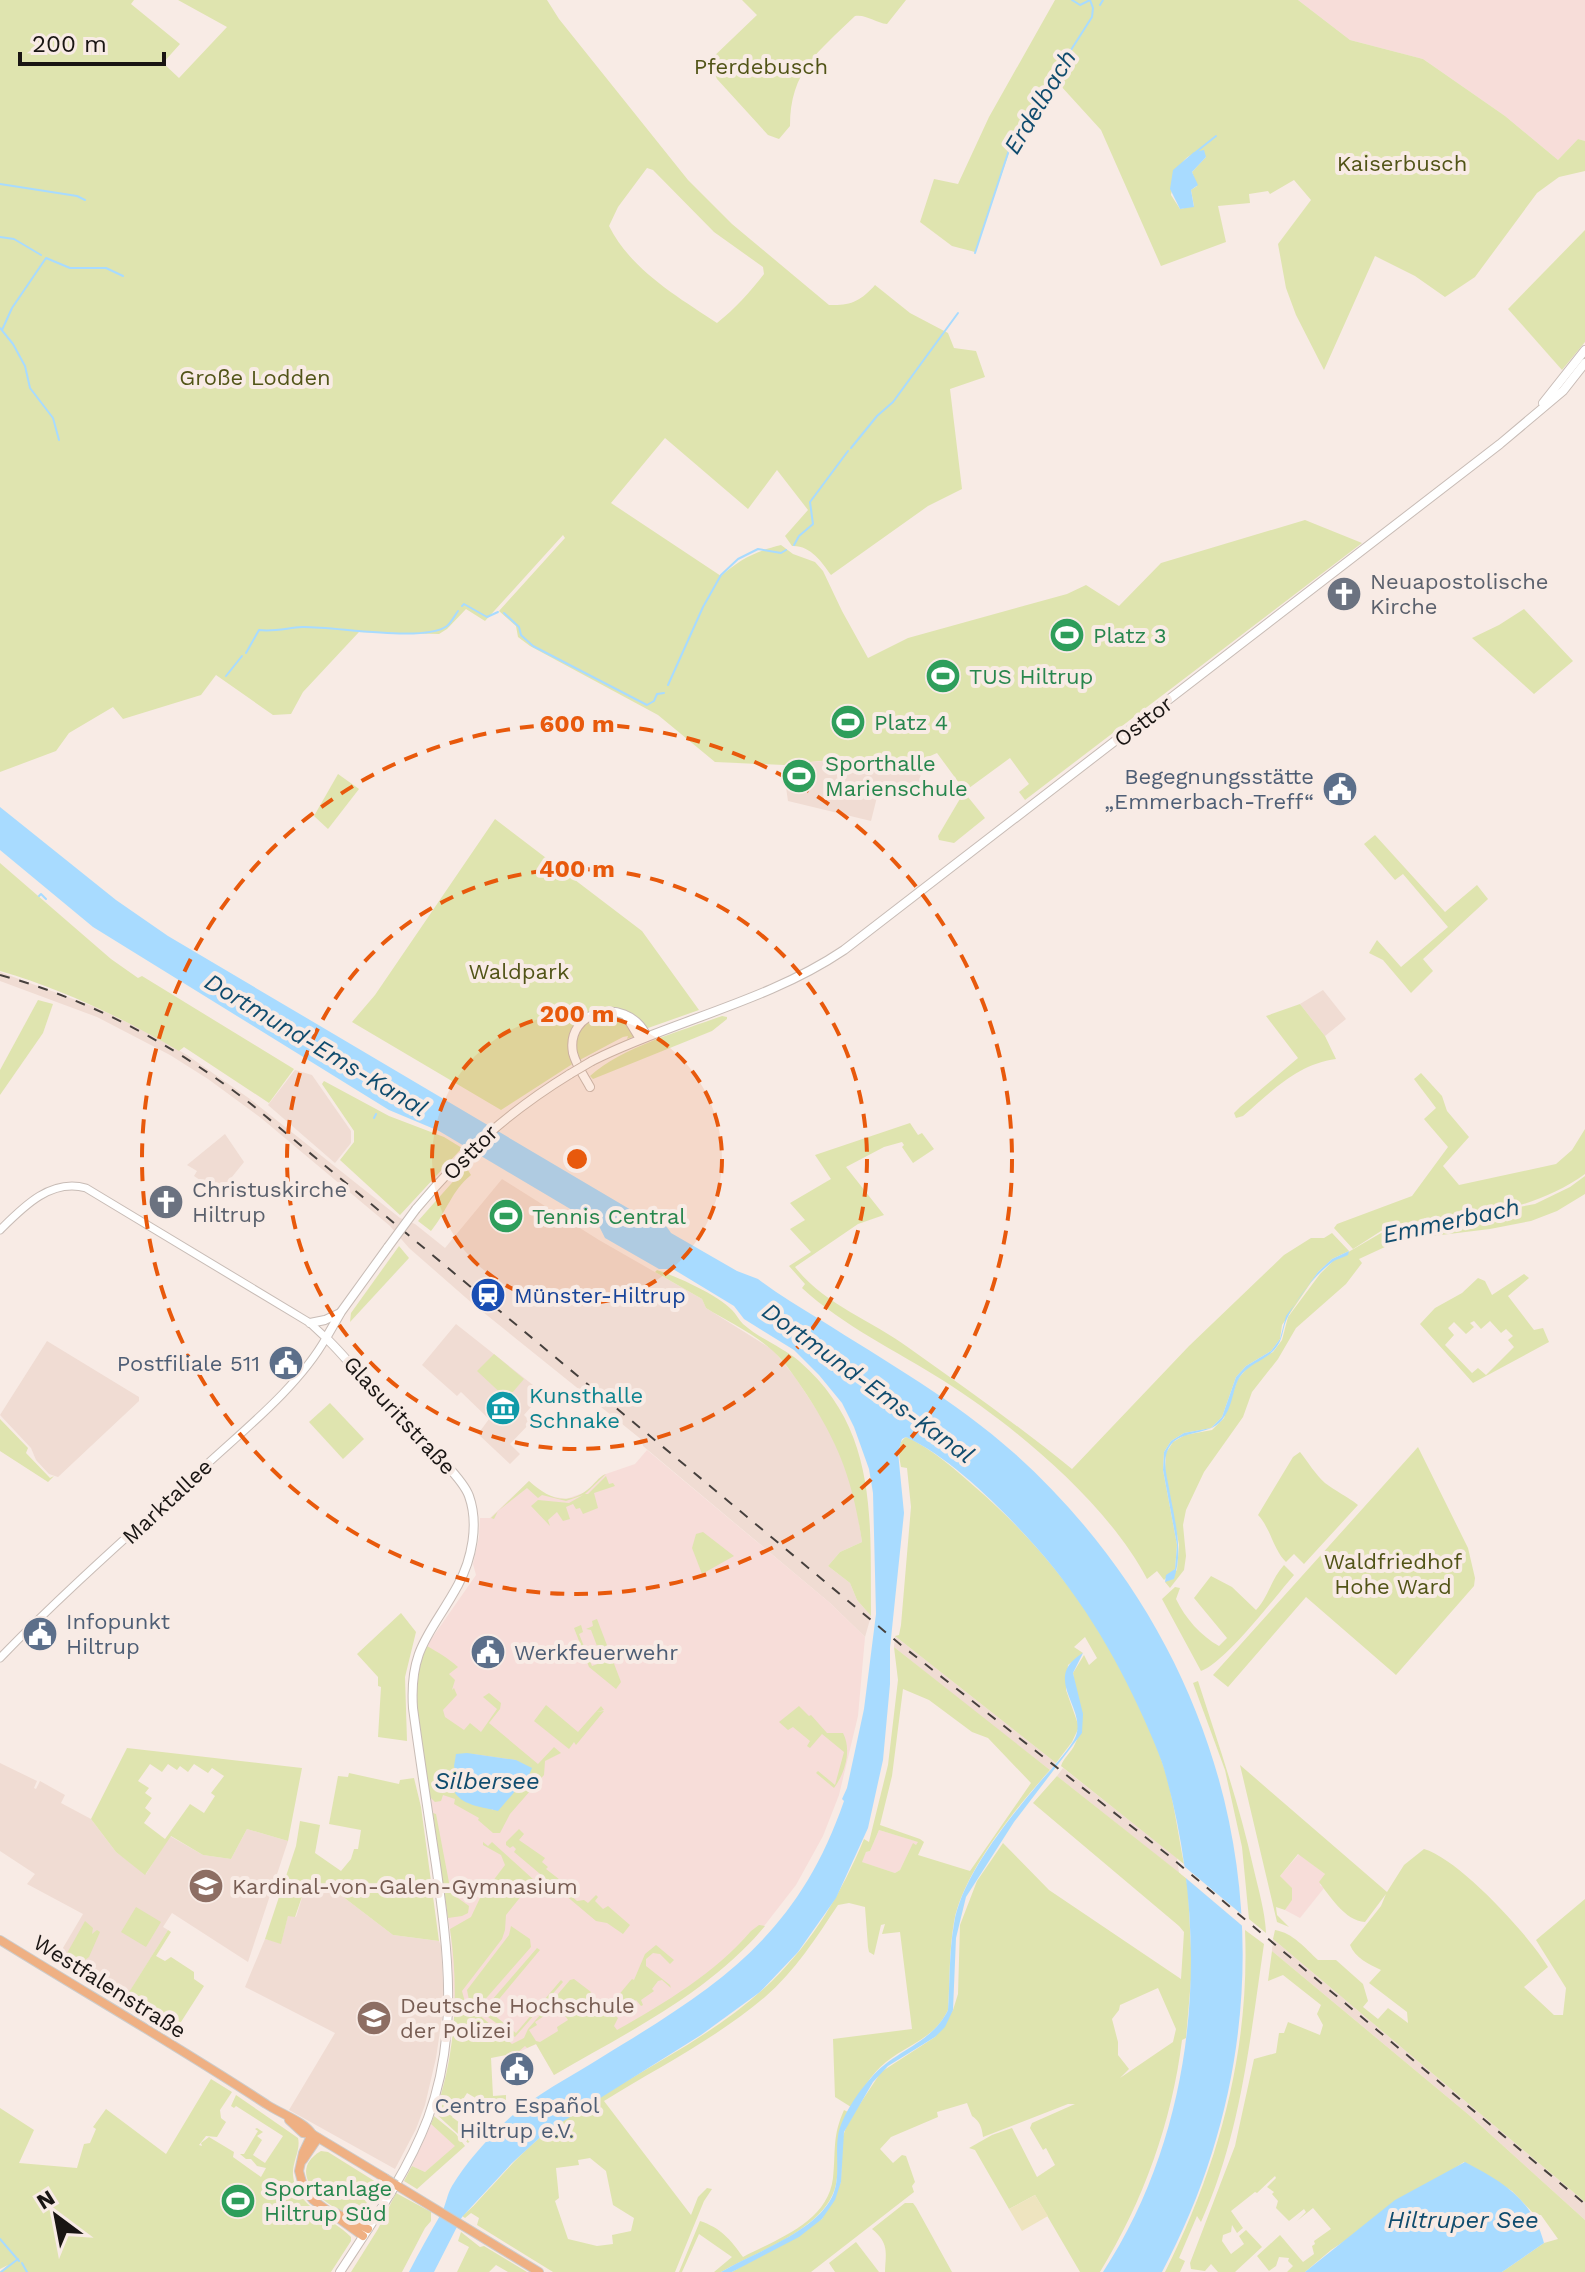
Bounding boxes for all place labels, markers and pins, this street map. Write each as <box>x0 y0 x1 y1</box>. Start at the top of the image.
place label: Neuapostolische Kirche <box>1370 569 1549 619</box>
church icon: Neuapostolische Kirche <box>1325 575 1363 613</box>
sports icon: Platz 3 <box>1048 616 1086 654</box>
place label: Platz 3 <box>1093 623 1166 648</box>
sports icon: TUS Hiltrup <box>924 657 962 695</box>
place label: TUS Hiltrup <box>969 664 1093 689</box>
sports icon: Platz 4 <box>829 703 867 741</box>
place label: Platz 4 <box>874 710 948 735</box>
place label: Sporthalle Marienschule <box>825 751 968 801</box>
sports icon: Sporthalle Marienschule <box>780 757 818 795</box>
place label: Begegnungsstätte „Emmerbach-Treff“ <box>1104 764 1314 814</box>
public building icon: Begegnungsstätte „Emmerbach-Treff“ <box>1321 770 1359 808</box>
centre of rings <box>563 1145 591 1173</box>
place label: Christuskirche Hiltrup <box>192 1177 347 1227</box>
church icon: Christuskirche Hiltrup <box>147 1183 185 1221</box>
sports icon: Tennis Central <box>487 1197 525 1235</box>
place label: Tennis Central <box>532 1204 686 1229</box>
station icon: Münster-Hiltrup <box>469 1276 507 1314</box>
place label: Münster-Hiltrup <box>514 1283 686 1308</box>
public building icon: Postfiliale 511 <box>267 1344 305 1382</box>
place label: Postfiliale 511 <box>117 1351 260 1376</box>
place label: Kunsthalle Schnake <box>529 1383 643 1433</box>
museum icon: Kunsthalle Schnake <box>484 1389 522 1427</box>
place label: Infopunkt Hiltrup <box>66 1609 170 1659</box>
public building icon: Infopunkt Hiltrup <box>21 1615 59 1653</box>
public building icon: Werkfeuerwehr <box>469 1633 507 1671</box>
place label: Werkfeuerwehr <box>514 1640 678 1665</box>
school or university icon: Kardinal-von-Galen-Gymnasium <box>187 1867 225 1905</box>
place label: Kardinal-von-Galen-Gymnasium <box>232 1874 578 1899</box>
place label: Deutsche Hochschule der Polizei <box>400 1993 635 2043</box>
school or university icon: Deutsche Hochschule der Polizei <box>355 1999 393 2037</box>
public building icon: Centro Español Hiltrup e.V. <box>498 2050 536 2088</box>
place label: Centro Español Hiltrup e.V. <box>434 2093 600 2143</box>
place label: Sportanlage Hiltrup Süd <box>264 2176 392 2226</box>
sports icon: Sportanlage Hiltrup Süd <box>219 2182 257 2220</box>

